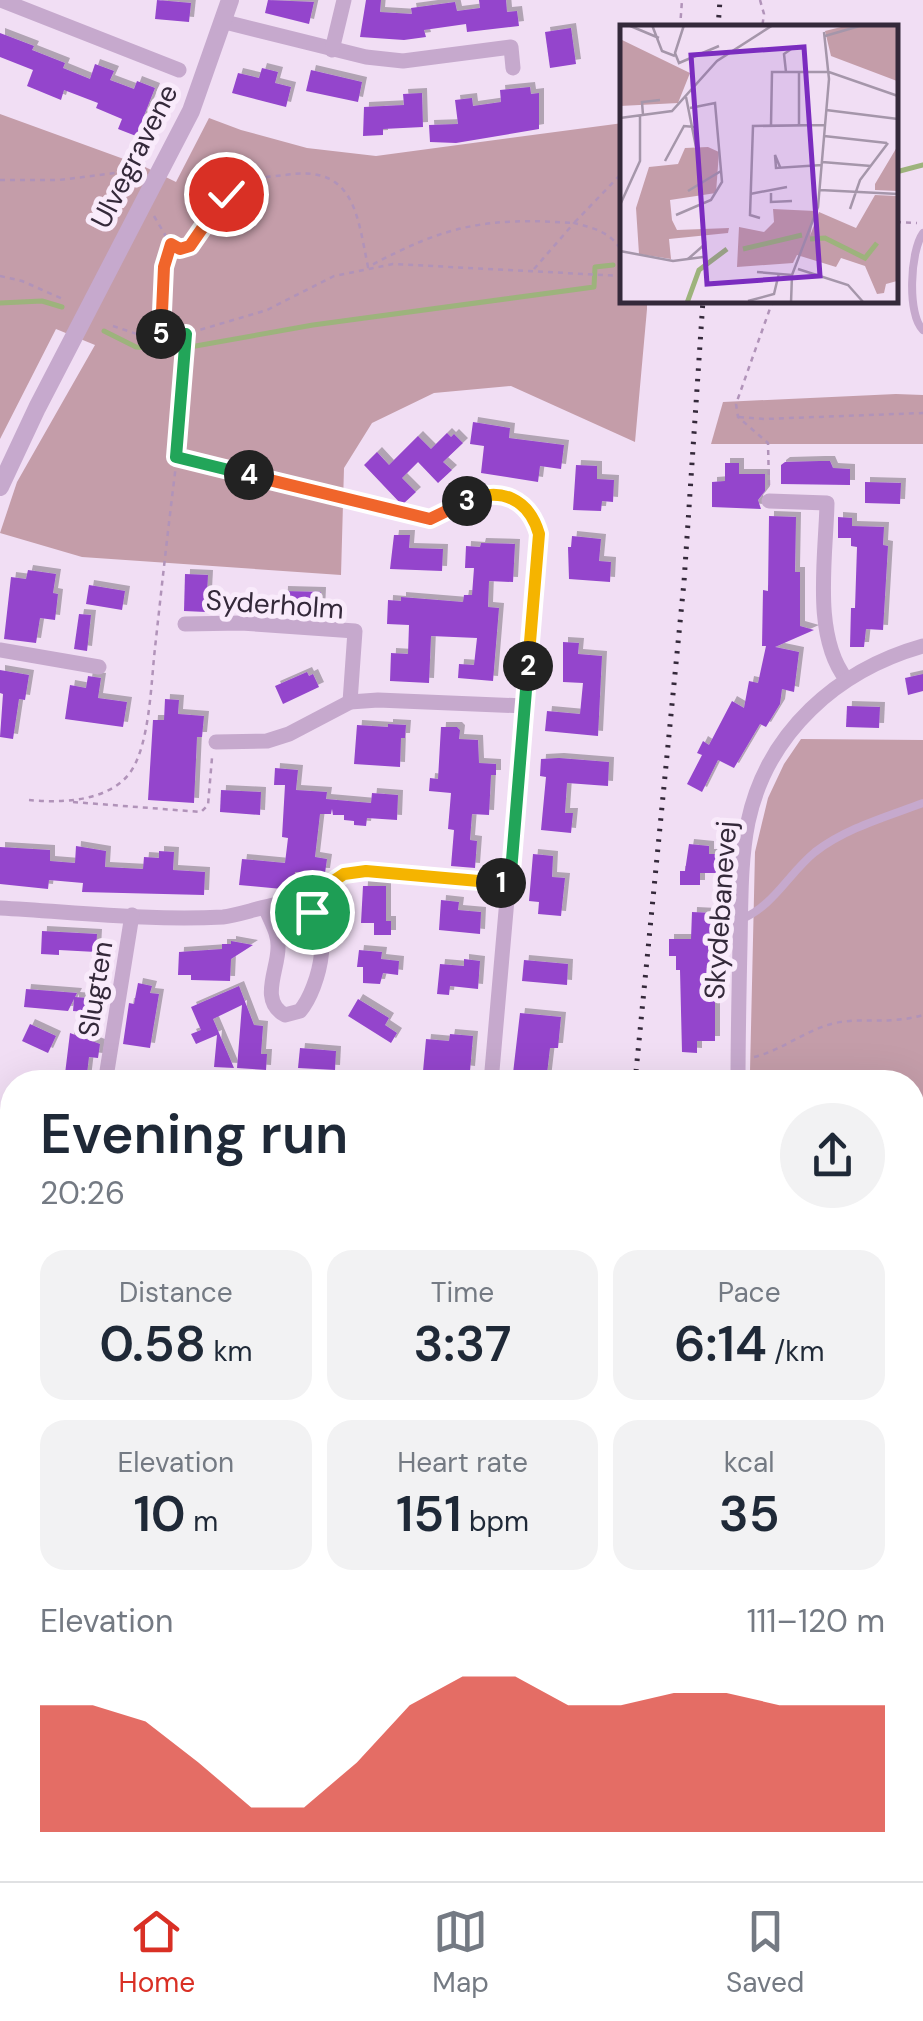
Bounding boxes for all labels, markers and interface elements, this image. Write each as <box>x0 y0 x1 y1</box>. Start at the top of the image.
inset map <box>620 25 898 302</box>
street label: Ulvegravene <box>82 78 187 235</box>
pin <box>184 152 269 237</box>
icon: check <box>199 167 254 222</box>
pin: 5 <box>136 309 186 359</box>
text: 5 <box>152 315 170 352</box>
pin: 4 <box>224 450 274 500</box>
text: 4 <box>240 456 258 493</box>
pin: 3 <box>442 476 492 526</box>
text: 3 <box>459 482 475 519</box>
street label: Syderholm <box>205 581 345 628</box>
pin: 2 <box>503 641 553 691</box>
text: 2 <box>520 647 536 684</box>
street label: Skydebanevej <box>696 819 745 1001</box>
pin: 1 <box>476 858 526 908</box>
text: 1 <box>496 864 506 901</box>
pin <box>270 870 355 955</box>
icon: arrive <box>285 885 340 940</box>
street label: Slugten <box>70 938 121 1040</box>
text: Evening run <box>40 1098 348 1170</box>
button: share <box>780 1103 885 1208</box>
text: 20:26 <box>40 1172 125 1214</box>
text: Distance <box>119 1274 233 1311</box>
text: Time <box>431 1274 494 1311</box>
text: Pace <box>718 1274 781 1311</box>
text: 0.58 <box>99 1311 206 1377</box>
text: 3:37 <box>413 1311 512 1377</box>
text: 6:14 <box>674 1311 767 1377</box>
text: km <box>206 1333 253 1370</box>
text: /km <box>767 1333 824 1370</box>
text: Elevation <box>117 1444 234 1481</box>
text: Heart rate <box>397 1444 528 1481</box>
text: kcal <box>724 1444 774 1481</box>
text: 10 <box>133 1481 186 1547</box>
text: 151 <box>396 1481 462 1547</box>
text: 35 <box>719 1481 780 1547</box>
text: m <box>186 1503 218 1540</box>
text: bpm <box>462 1503 529 1540</box>
text: Elevation <box>40 1600 173 1642</box>
text: 111–120 m <box>747 1600 885 1642</box>
tab: Home <box>119 1904 195 2001</box>
tab: Map <box>432 1904 489 2001</box>
tab: Saved <box>726 1904 804 2001</box>

